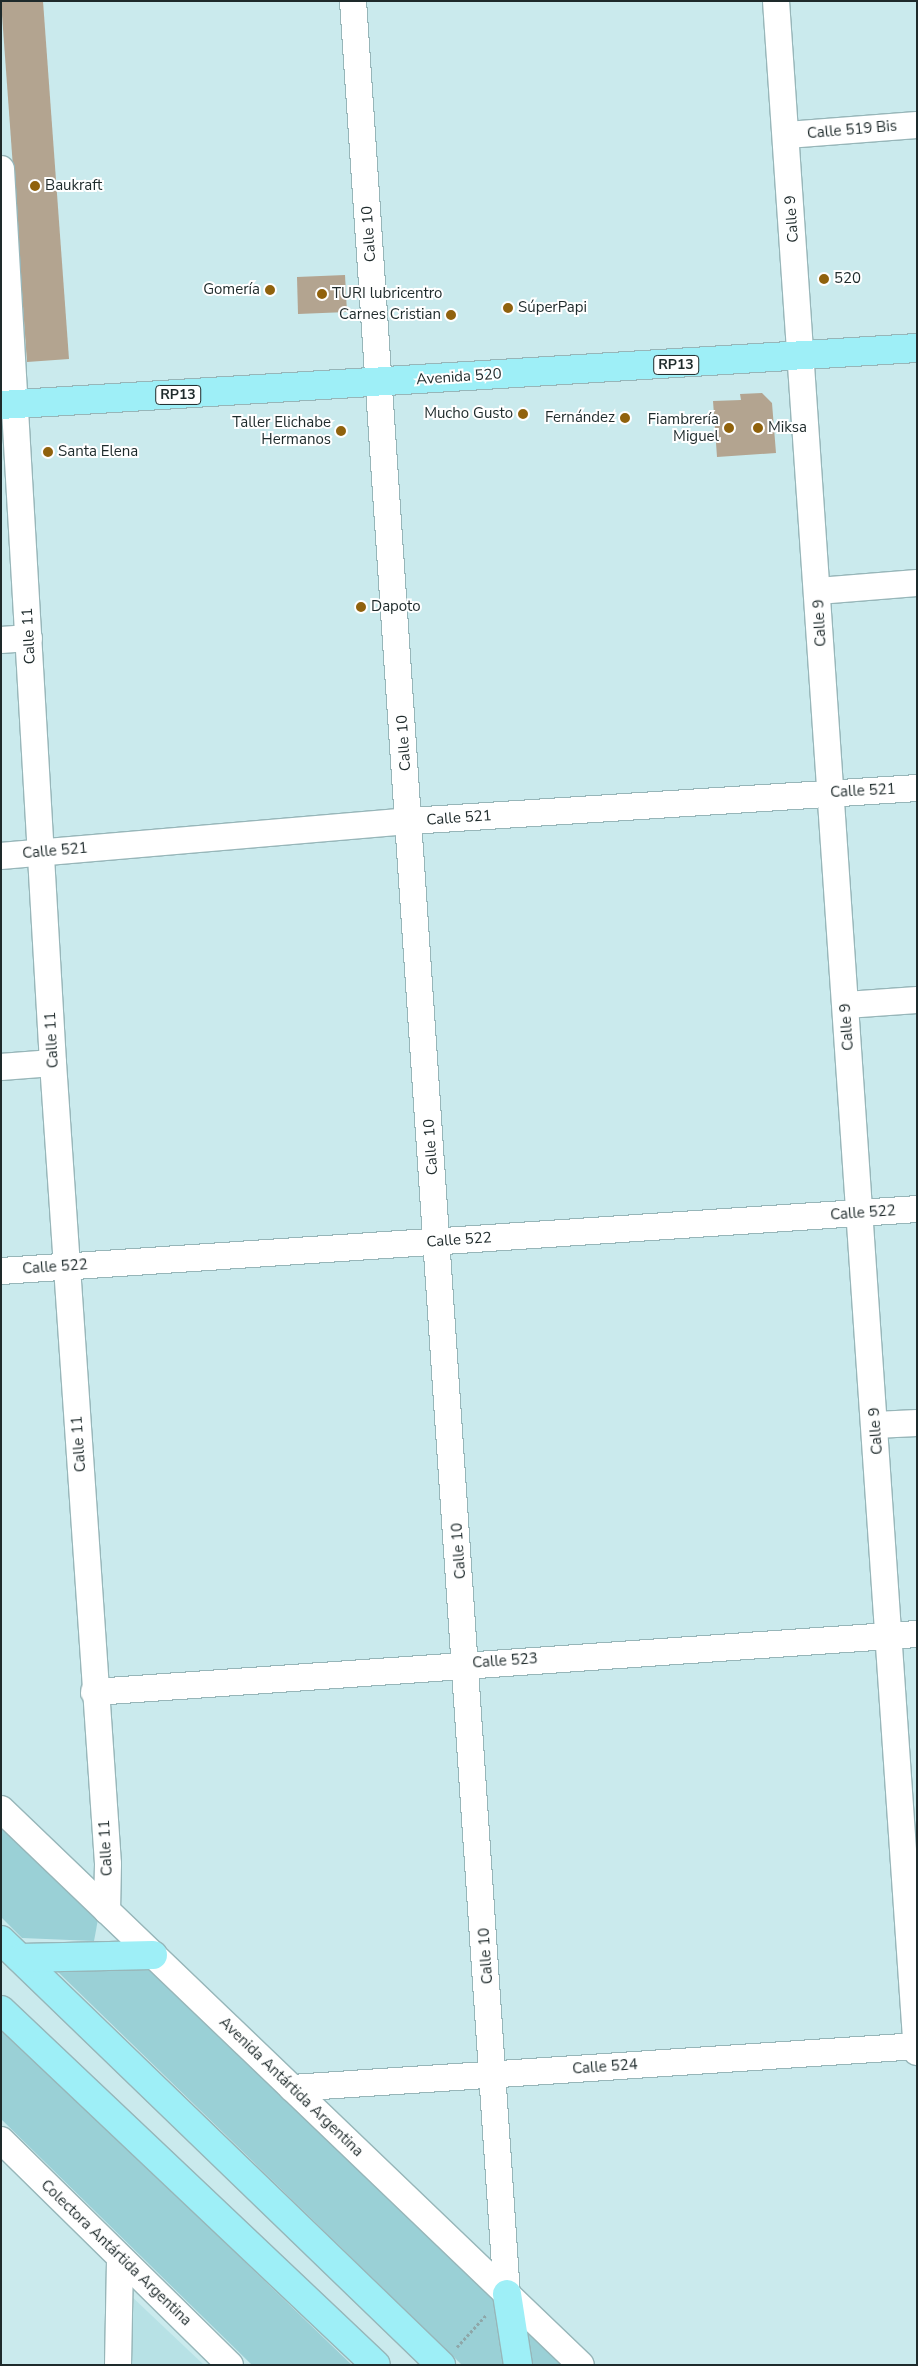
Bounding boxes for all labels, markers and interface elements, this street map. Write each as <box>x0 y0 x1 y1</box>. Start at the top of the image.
street label: Calle 519 Bis <box>806 117 898 143</box>
place label: Baukraft <box>45 177 102 195</box>
marker: Baukraft <box>29 180 41 192</box>
street label: Calle 9 <box>781 195 803 243</box>
street label: Calle 10 <box>358 205 380 263</box>
place label: 520 <box>834 270 861 288</box>
marker: 520 <box>818 273 830 285</box>
place label: Gomería <box>203 281 260 299</box>
marker: Gomería <box>264 284 276 296</box>
place label: TURI lubricentro <box>332 285 442 303</box>
marker: TURI lubricentro <box>316 288 328 300</box>
place label: SúperPapi <box>518 299 587 317</box>
marker: SúperPapi <box>502 302 514 314</box>
place label: Carnes Cristian <box>339 306 441 324</box>
marker: Carnes Cristian <box>445 309 457 321</box>
road number: RP13 <box>652 354 700 376</box>
street label: Avenida 520 <box>416 365 502 389</box>
road number: RP13 <box>154 384 202 406</box>
place label: Mucho Gusto <box>424 405 513 423</box>
marker: Mucho Gusto <box>517 408 529 420</box>
place label: Fernández <box>545 409 615 427</box>
place label: Fiambrería Miguel <box>648 410 719 445</box>
marker: Fernández <box>619 412 631 424</box>
place label: Taller Elichabe Hermanos <box>232 413 331 448</box>
place label: Miksa <box>768 419 807 437</box>
marker: Fiambrería Miguel <box>723 422 735 434</box>
marker: Miksa <box>752 422 764 434</box>
marker: Taller Elichabe Hermanos <box>335 425 347 437</box>
place label: Santa Elena <box>58 443 138 461</box>
marker: Santa Elena <box>42 446 54 458</box>
place label: Dapoto <box>371 598 421 616</box>
street label: Calle 9 <box>810 599 830 647</box>
marker: Dapoto <box>355 601 367 613</box>
street label: Calle 11 <box>19 607 39 665</box>
street label: Calle 10 <box>393 714 415 772</box>
street label: Calle 521 <box>830 780 896 802</box>
street label: Calle 521 <box>426 807 492 829</box>
street label: Calle 521 <box>22 839 88 863</box>
street label: Calle 9 <box>836 1003 858 1051</box>
street label: Calle 11 <box>42 1011 62 1069</box>
street label: Calle 10 <box>420 1118 442 1176</box>
street label: Calle 522 <box>830 1202 896 1224</box>
street label: Calle 522 <box>426 1229 492 1251</box>
street label: Calle 522 <box>22 1256 88 1278</box>
street label: Calle 9 <box>865 1407 887 1455</box>
street label: Calle 11 <box>68 1415 90 1473</box>
street label: Calle 10 <box>448 1522 470 1580</box>
street label: Calle 523 <box>472 1650 538 1672</box>
street label: Calle 11 <box>96 1819 116 1877</box>
street label: Calle 10 <box>475 1927 497 1985</box>
street label: Avenida Antártida Argentina <box>215 2013 367 2161</box>
street label: Calle 524 <box>572 2056 638 2078</box>
street label: Colectora Antártida Argentina <box>37 2176 195 2330</box>

